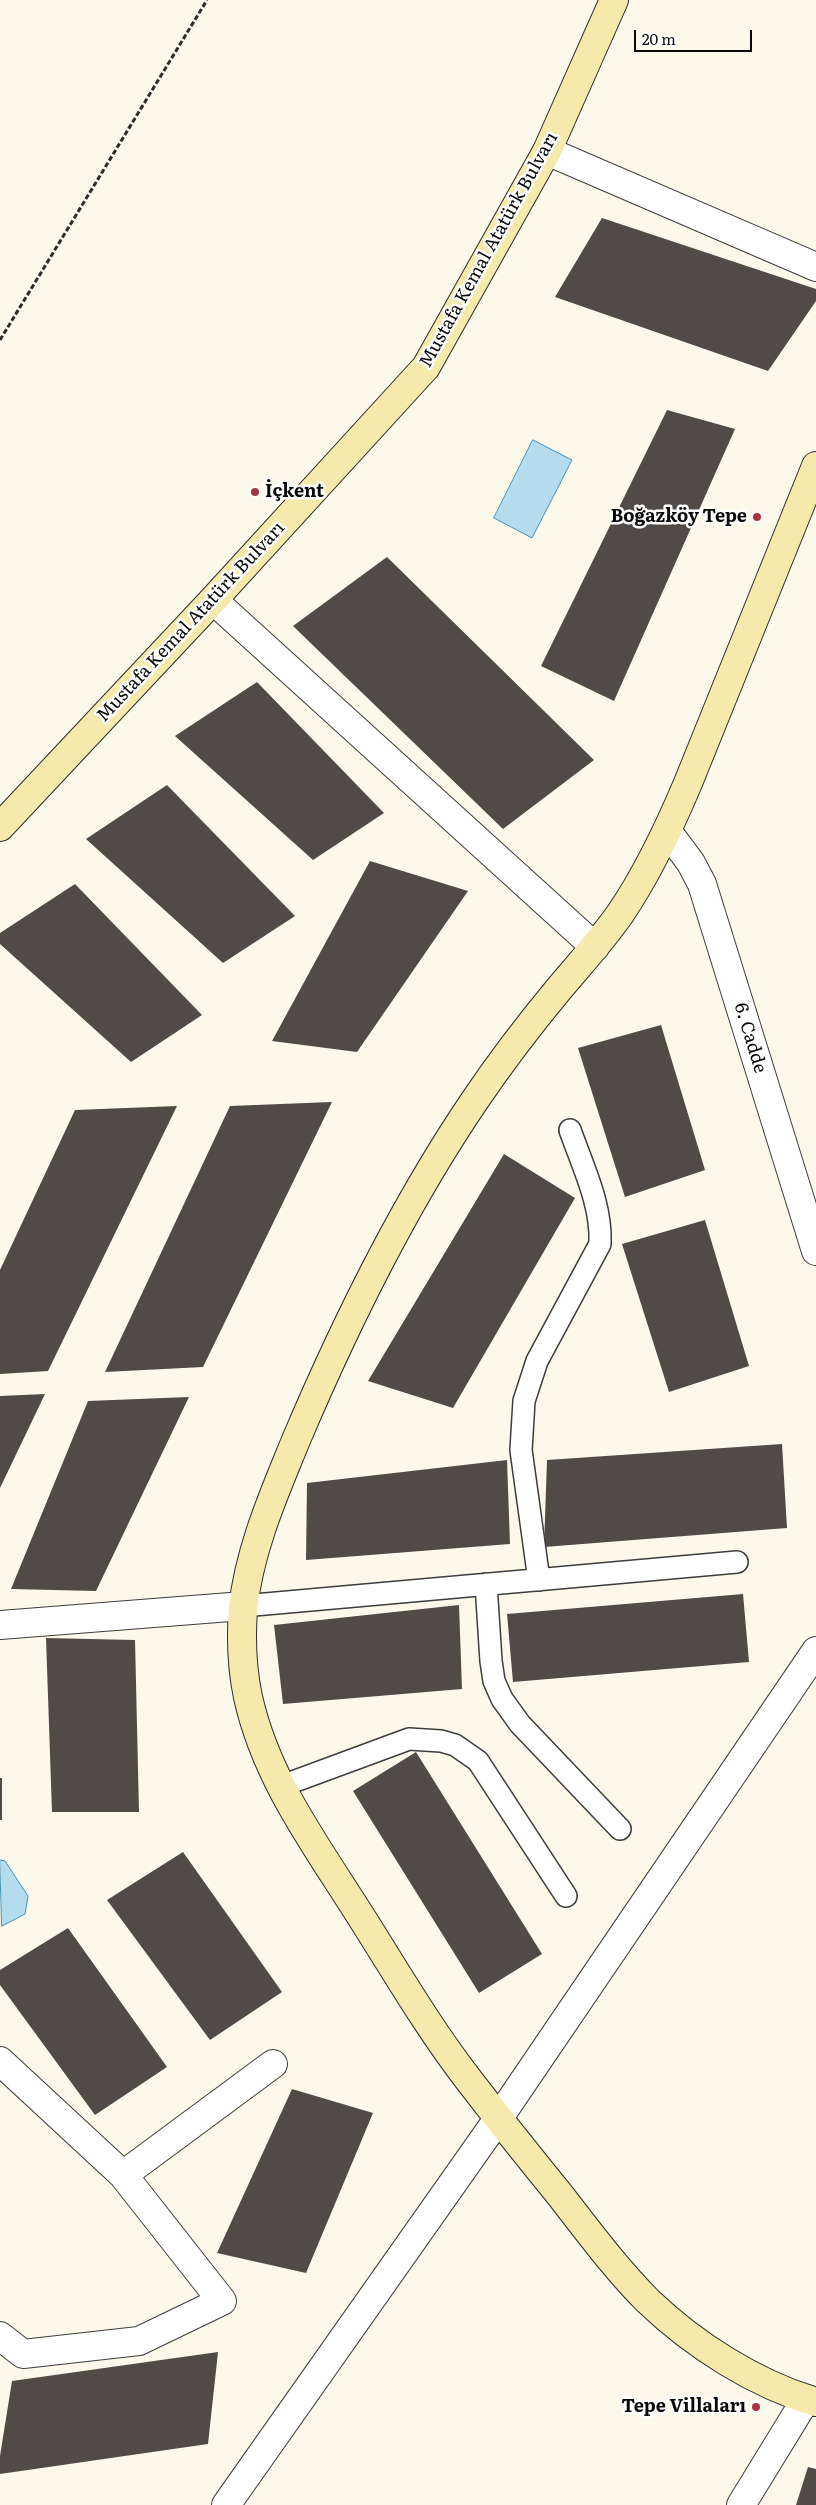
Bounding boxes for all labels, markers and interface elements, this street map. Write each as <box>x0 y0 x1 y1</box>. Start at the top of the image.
scale bar <box>636 20 754 52</box>
text: 20 m <box>642 27 676 50</box>
street label: Mustafa Kemal Atatürk Bulvarı <box>415 129 563 371</box>
place label: İçkent <box>265 481 324 503</box>
marker: İçkent <box>249 486 261 498</box>
place label: Boğazköy Tepe <box>611 506 747 528</box>
marker: Boğazköy Tepe <box>751 511 763 523</box>
street label: Mustafa Kemal Atatürk Bulvarı <box>93 518 289 726</box>
street label: 6. Cadde <box>729 1000 771 1076</box>
place label: Tepe Villaları <box>621 2396 746 2418</box>
marker: Tepe Villaları <box>750 2401 762 2413</box>

